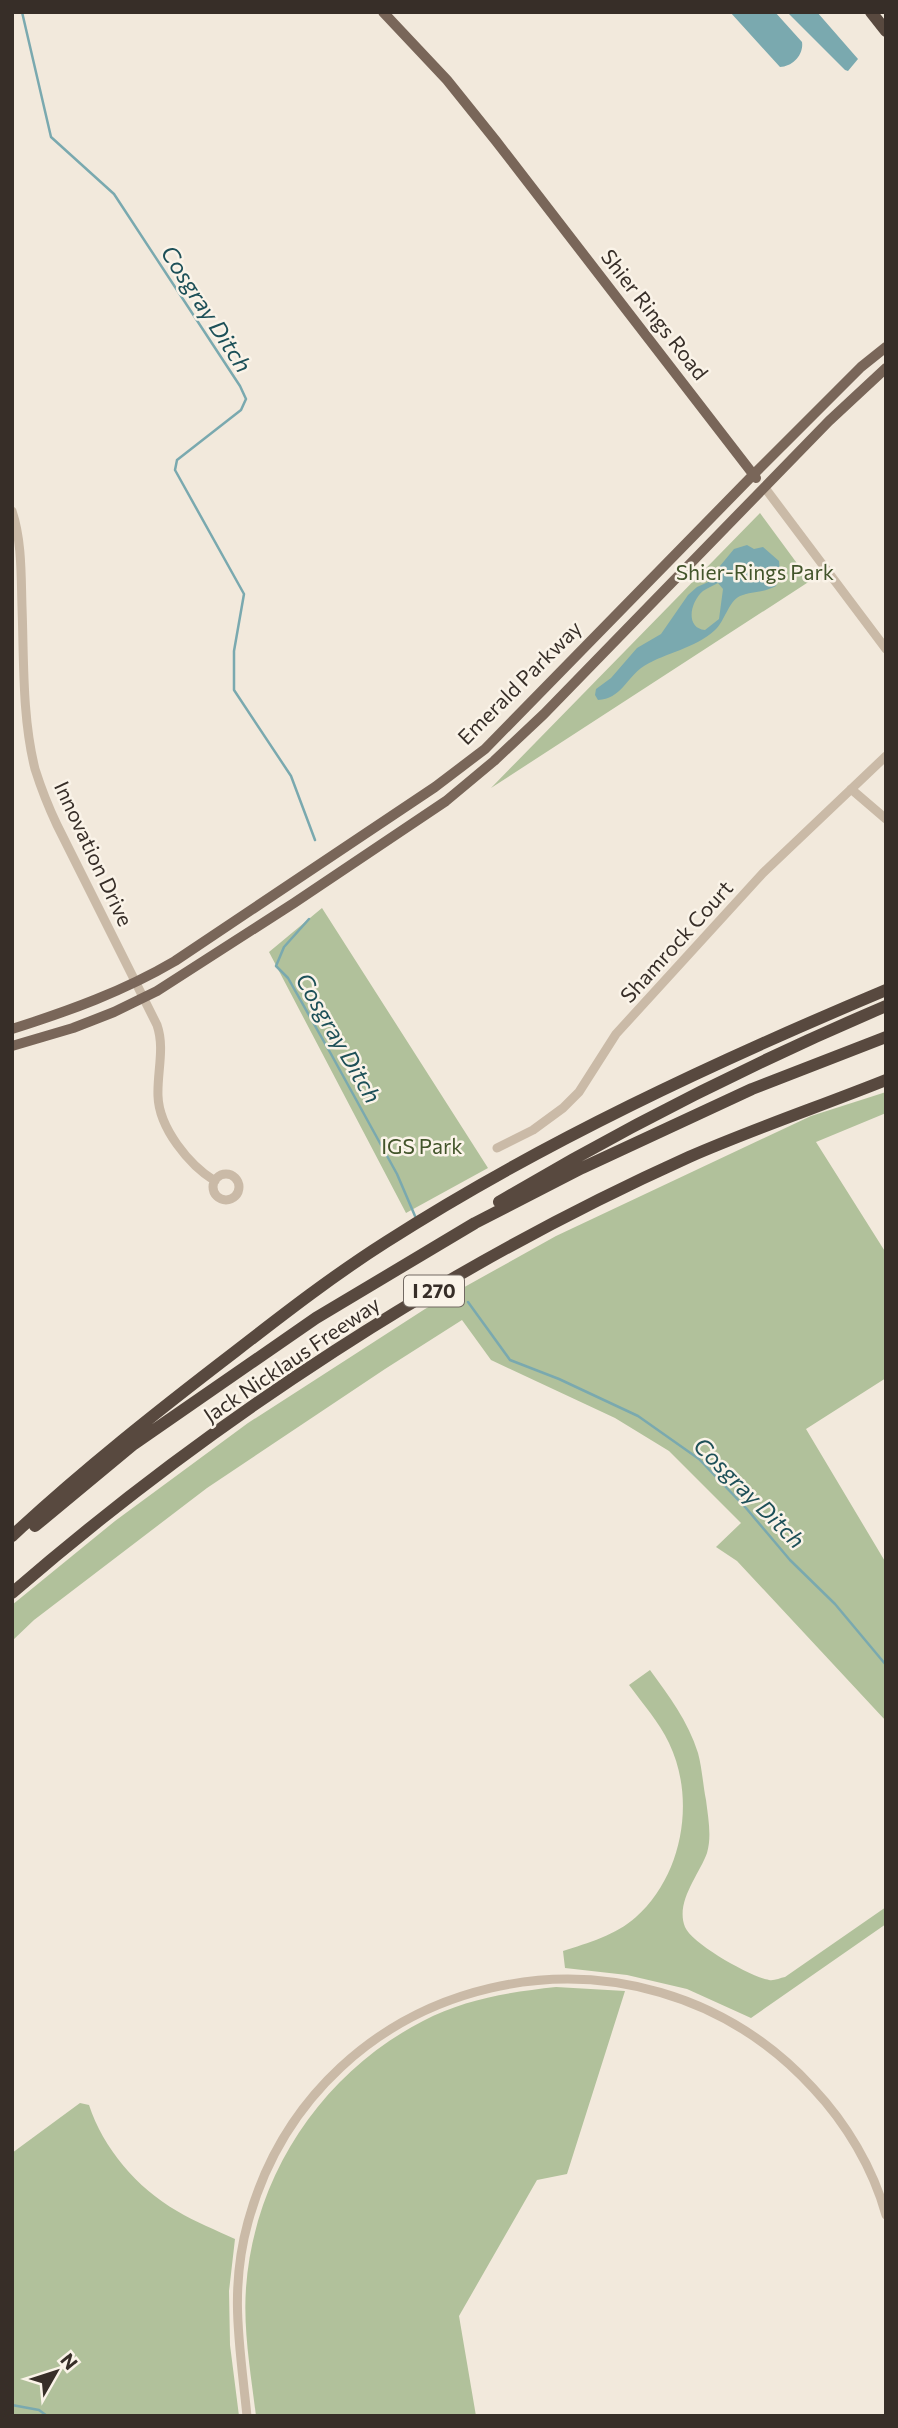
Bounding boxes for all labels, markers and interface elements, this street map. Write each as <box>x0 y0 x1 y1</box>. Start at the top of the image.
water label: Cosgray Ditch <box>155 240 258 377</box>
street label: Shier Rings Road <box>596 244 714 384</box>
park label: Shier-Rings Park <box>676 559 834 584</box>
street label: Emerald Parkway <box>452 615 586 749</box>
street label: Innovation Drive <box>50 777 139 930</box>
street label: Shamrock Court <box>615 875 737 1007</box>
water label: Cosgray Ditch <box>290 967 387 1108</box>
park label: IGS Park <box>381 1133 463 1158</box>
road number: I 270 <box>404 1275 464 1306</box>
street label: Jack Nicklaus Freeway <box>198 1290 384 1427</box>
water label: Cosgray Ditch <box>688 1431 811 1554</box>
north arrow <box>21 2337 91 2407</box>
text: N <box>56 2348 83 2374</box>

